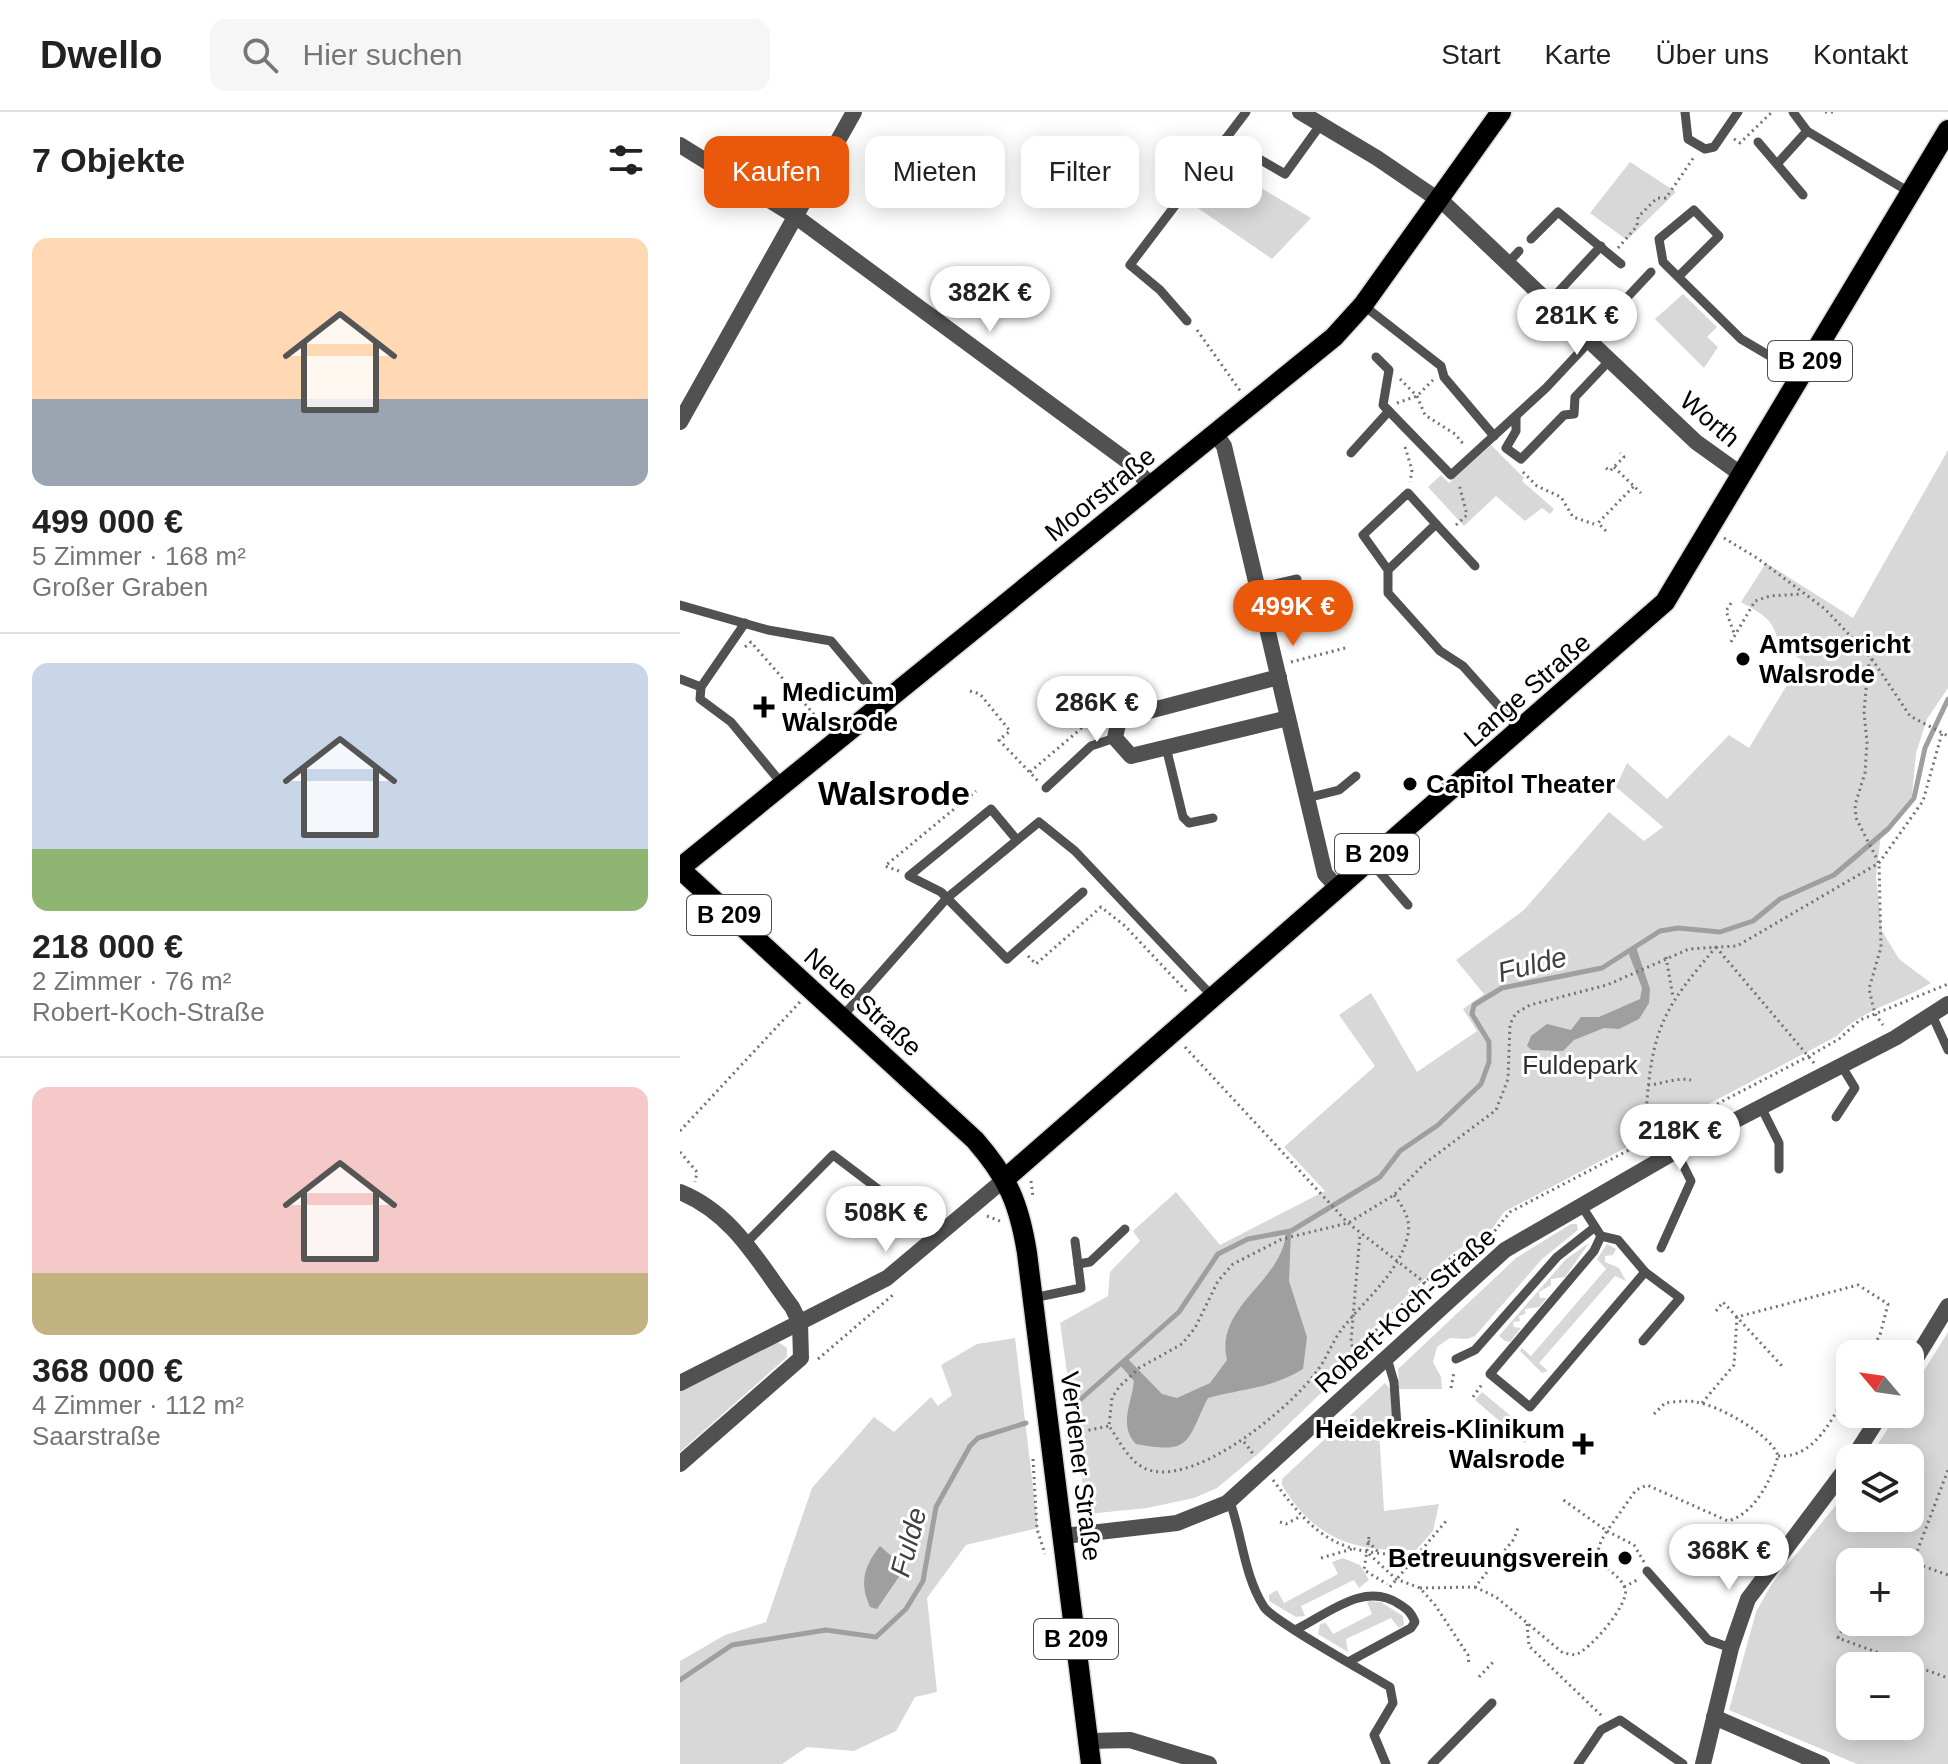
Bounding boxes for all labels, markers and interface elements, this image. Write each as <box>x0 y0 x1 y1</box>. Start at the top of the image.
search box <box>210 19 770 91</box>
icon: search <box>238 33 282 77</box>
text: Dwello <box>40 34 162 76</box>
text: Hier suchen <box>302 38 463 71</box>
text: Start <box>1441 39 1500 70</box>
text: Karte <box>1544 39 1611 70</box>
text: Über uns <box>1655 39 1769 70</box>
text: Kontakt <box>1813 39 1908 70</box>
chip: Kaufen <box>704 136 849 208</box>
chip: Mieten <box>865 136 1005 208</box>
chip: Filter <box>1021 136 1139 208</box>
chip: Neu <box>1155 136 1262 208</box>
icon: filters <box>604 138 648 182</box>
text: 7 Objekte <box>32 141 185 179</box>
pin: 382K € <box>925 266 1055 334</box>
text: 382K € <box>948 277 1032 307</box>
pin: 281K € <box>1512 289 1642 357</box>
icon: home <box>268 290 412 434</box>
text: 281K € <box>1535 300 1619 330</box>
road number: B 209 <box>1768 341 1852 381</box>
street label: Worth <box>1674 385 1746 453</box>
street label: Moorstraße <box>1039 441 1161 547</box>
text: 499 000 € <box>32 502 183 540</box>
text: 5 Zimmer · 168 m² <box>32 541 246 571</box>
text: Großer Graben <box>32 572 208 602</box>
pin: 499K € <box>1228 580 1358 648</box>
text: 499K € <box>1251 591 1335 621</box>
street label: Lange Straße <box>1458 627 1596 753</box>
place label: Amtsgericht Walsrode <box>1759 629 1911 689</box>
marker: Amtsgericht Walsrode <box>1734 650 1752 668</box>
pin: 286K € <box>1032 676 1162 744</box>
place label: Medicum Walsrode <box>782 677 898 737</box>
text: 286K € <box>1055 687 1139 717</box>
marker: Medicum Walsrode <box>753 696 775 718</box>
icon: home <box>268 715 412 859</box>
place label: Capitol Theater <box>1426 769 1615 799</box>
district label: Walsrode <box>818 774 970 812</box>
marker: Capitol Theater <box>1401 775 1419 793</box>
road number: B 209 <box>1335 834 1419 874</box>
road number: B 209 <box>687 895 771 935</box>
text: 218 000 € <box>32 927 183 965</box>
water label: Fulde <box>1494 941 1570 988</box>
street label: Neue Straße <box>798 942 928 1062</box>
text: 2 Zimmer · 76 m² <box>32 966 231 996</box>
text: Robert-Koch-Straße <box>32 997 265 1027</box>
park label: Fuldepark <box>1522 1050 1639 1080</box>
pin: 218K € <box>1615 1104 1745 1172</box>
text: 218K € <box>1638 1115 1722 1145</box>
icon: home <box>268 1139 412 1283</box>
pin: 508K € <box>821 1186 951 1254</box>
text: 508K € <box>844 1197 928 1227</box>
street label: Robert-Koch-Straße <box>1309 1221 1501 1399</box>
north arrow <box>1836 1340 1924 1428</box>
map controls <box>1836 1340 1924 1740</box>
text: 368 000 € <box>32 1351 183 1389</box>
street label: Verdener Straße <box>1054 1369 1108 1563</box>
text: 4 Zimmer · 112 m² <box>32 1390 244 1420</box>
place label: Heidekreis-Klinikum Walsrode <box>1315 1414 1565 1474</box>
text: Saarstraße <box>32 1421 161 1451</box>
marker: Heidekreis-Klinikum Walsrode <box>1572 1433 1594 1455</box>
button: layers <box>1836 1444 1924 1532</box>
water label: Fulde <box>884 1504 933 1580</box>
pin: 368K € <box>1664 1524 1794 1592</box>
text: 368K € <box>1687 1535 1771 1565</box>
place label: Betreuungsverein <box>1388 1543 1609 1573</box>
button: + <box>1836 1548 1924 1636</box>
marker: Betreuungsverein <box>1616 1549 1634 1567</box>
road number: B 209 <box>1034 1619 1118 1659</box>
button: − <box>1836 1652 1924 1740</box>

